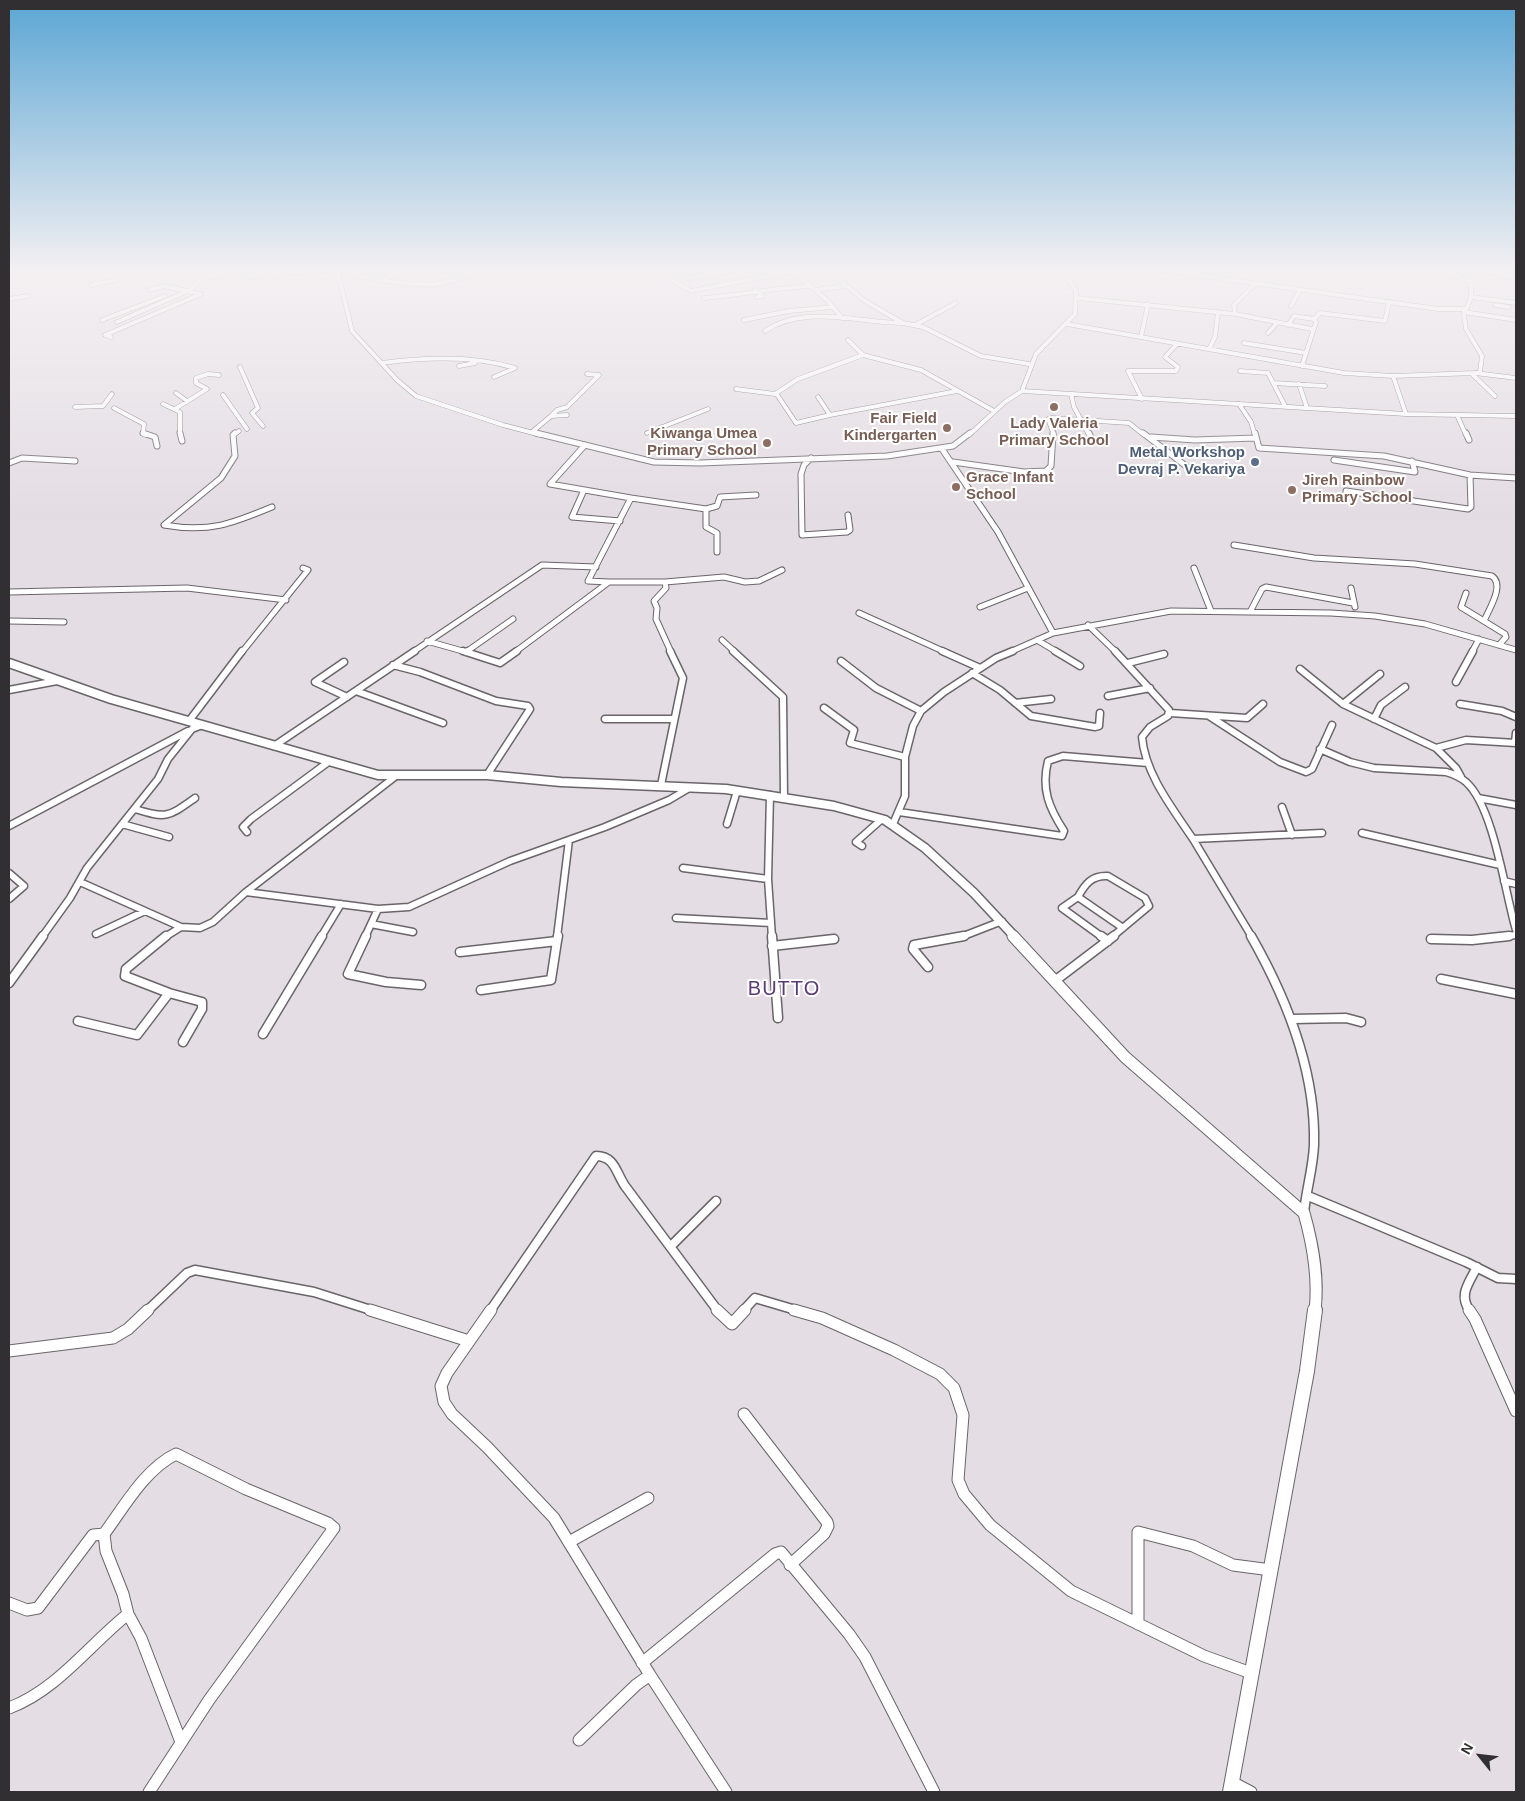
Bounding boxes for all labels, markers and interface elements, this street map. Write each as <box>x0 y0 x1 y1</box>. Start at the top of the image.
marker: Lady Valeria Primary School <box>1048 401 1060 413</box>
place label: Fair Field Kindergarten <box>844 410 937 445</box>
place label: Lady Valeria Primary School <box>999 415 1109 450</box>
marker: Fair Field Kindergarten <box>941 422 953 434</box>
place label: Kiwanga Umea Primary School <box>647 425 757 460</box>
marker: Kiwanga Umea Primary School <box>761 437 773 449</box>
place label: Metal Workshop Devraj P. Vekariya <box>1118 444 1245 479</box>
marker: Metal Workshop Devraj P. Vekariya <box>1249 456 1261 468</box>
place label: Grace Infant School <box>966 469 1054 504</box>
place label: Jireh Rainbow Primary School <box>1302 472 1412 507</box>
marker: Grace Infant School <box>950 481 962 493</box>
marker: Jireh Rainbow Primary School <box>1286 484 1298 496</box>
district label: BUTTO <box>747 977 821 1001</box>
north arrow <box>1455 1731 1505 1781</box>
text: N <box>1457 1740 1476 1757</box>

